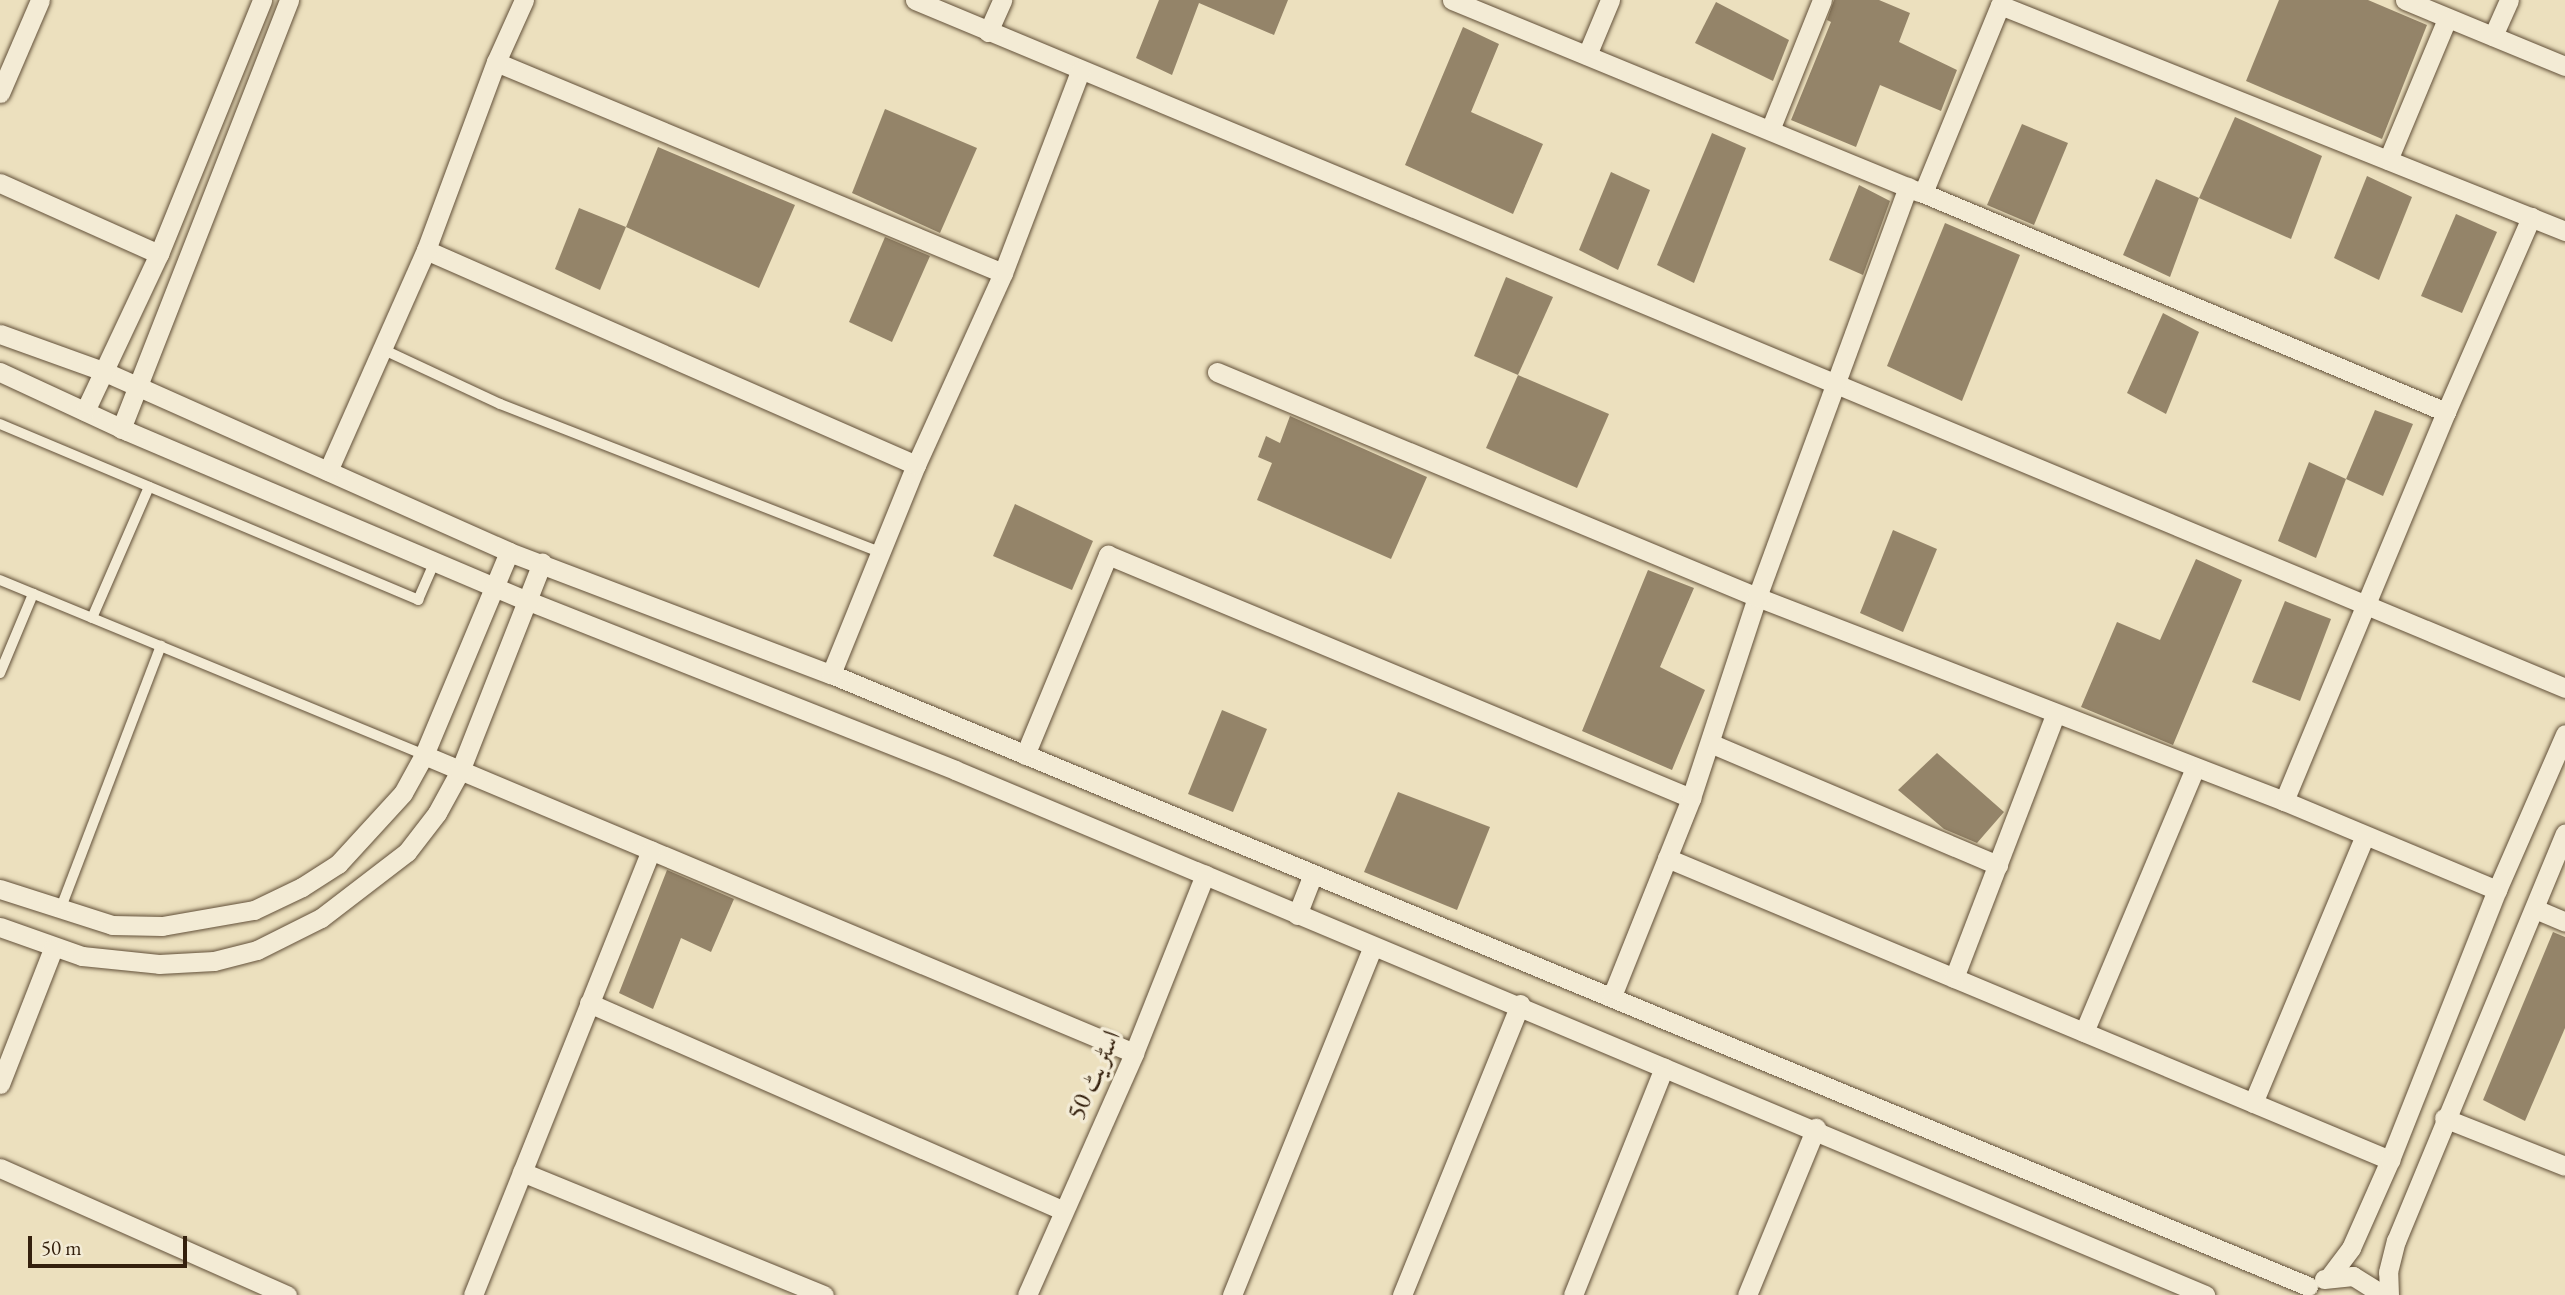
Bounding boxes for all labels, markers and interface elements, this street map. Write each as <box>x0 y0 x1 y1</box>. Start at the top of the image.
street label: اسٹریٹ 50 <box>1060 1025 1128 1125</box>
scale bar <box>32 1222 191 1266</box>
text: 50 m <box>41 1234 82 1261</box>

